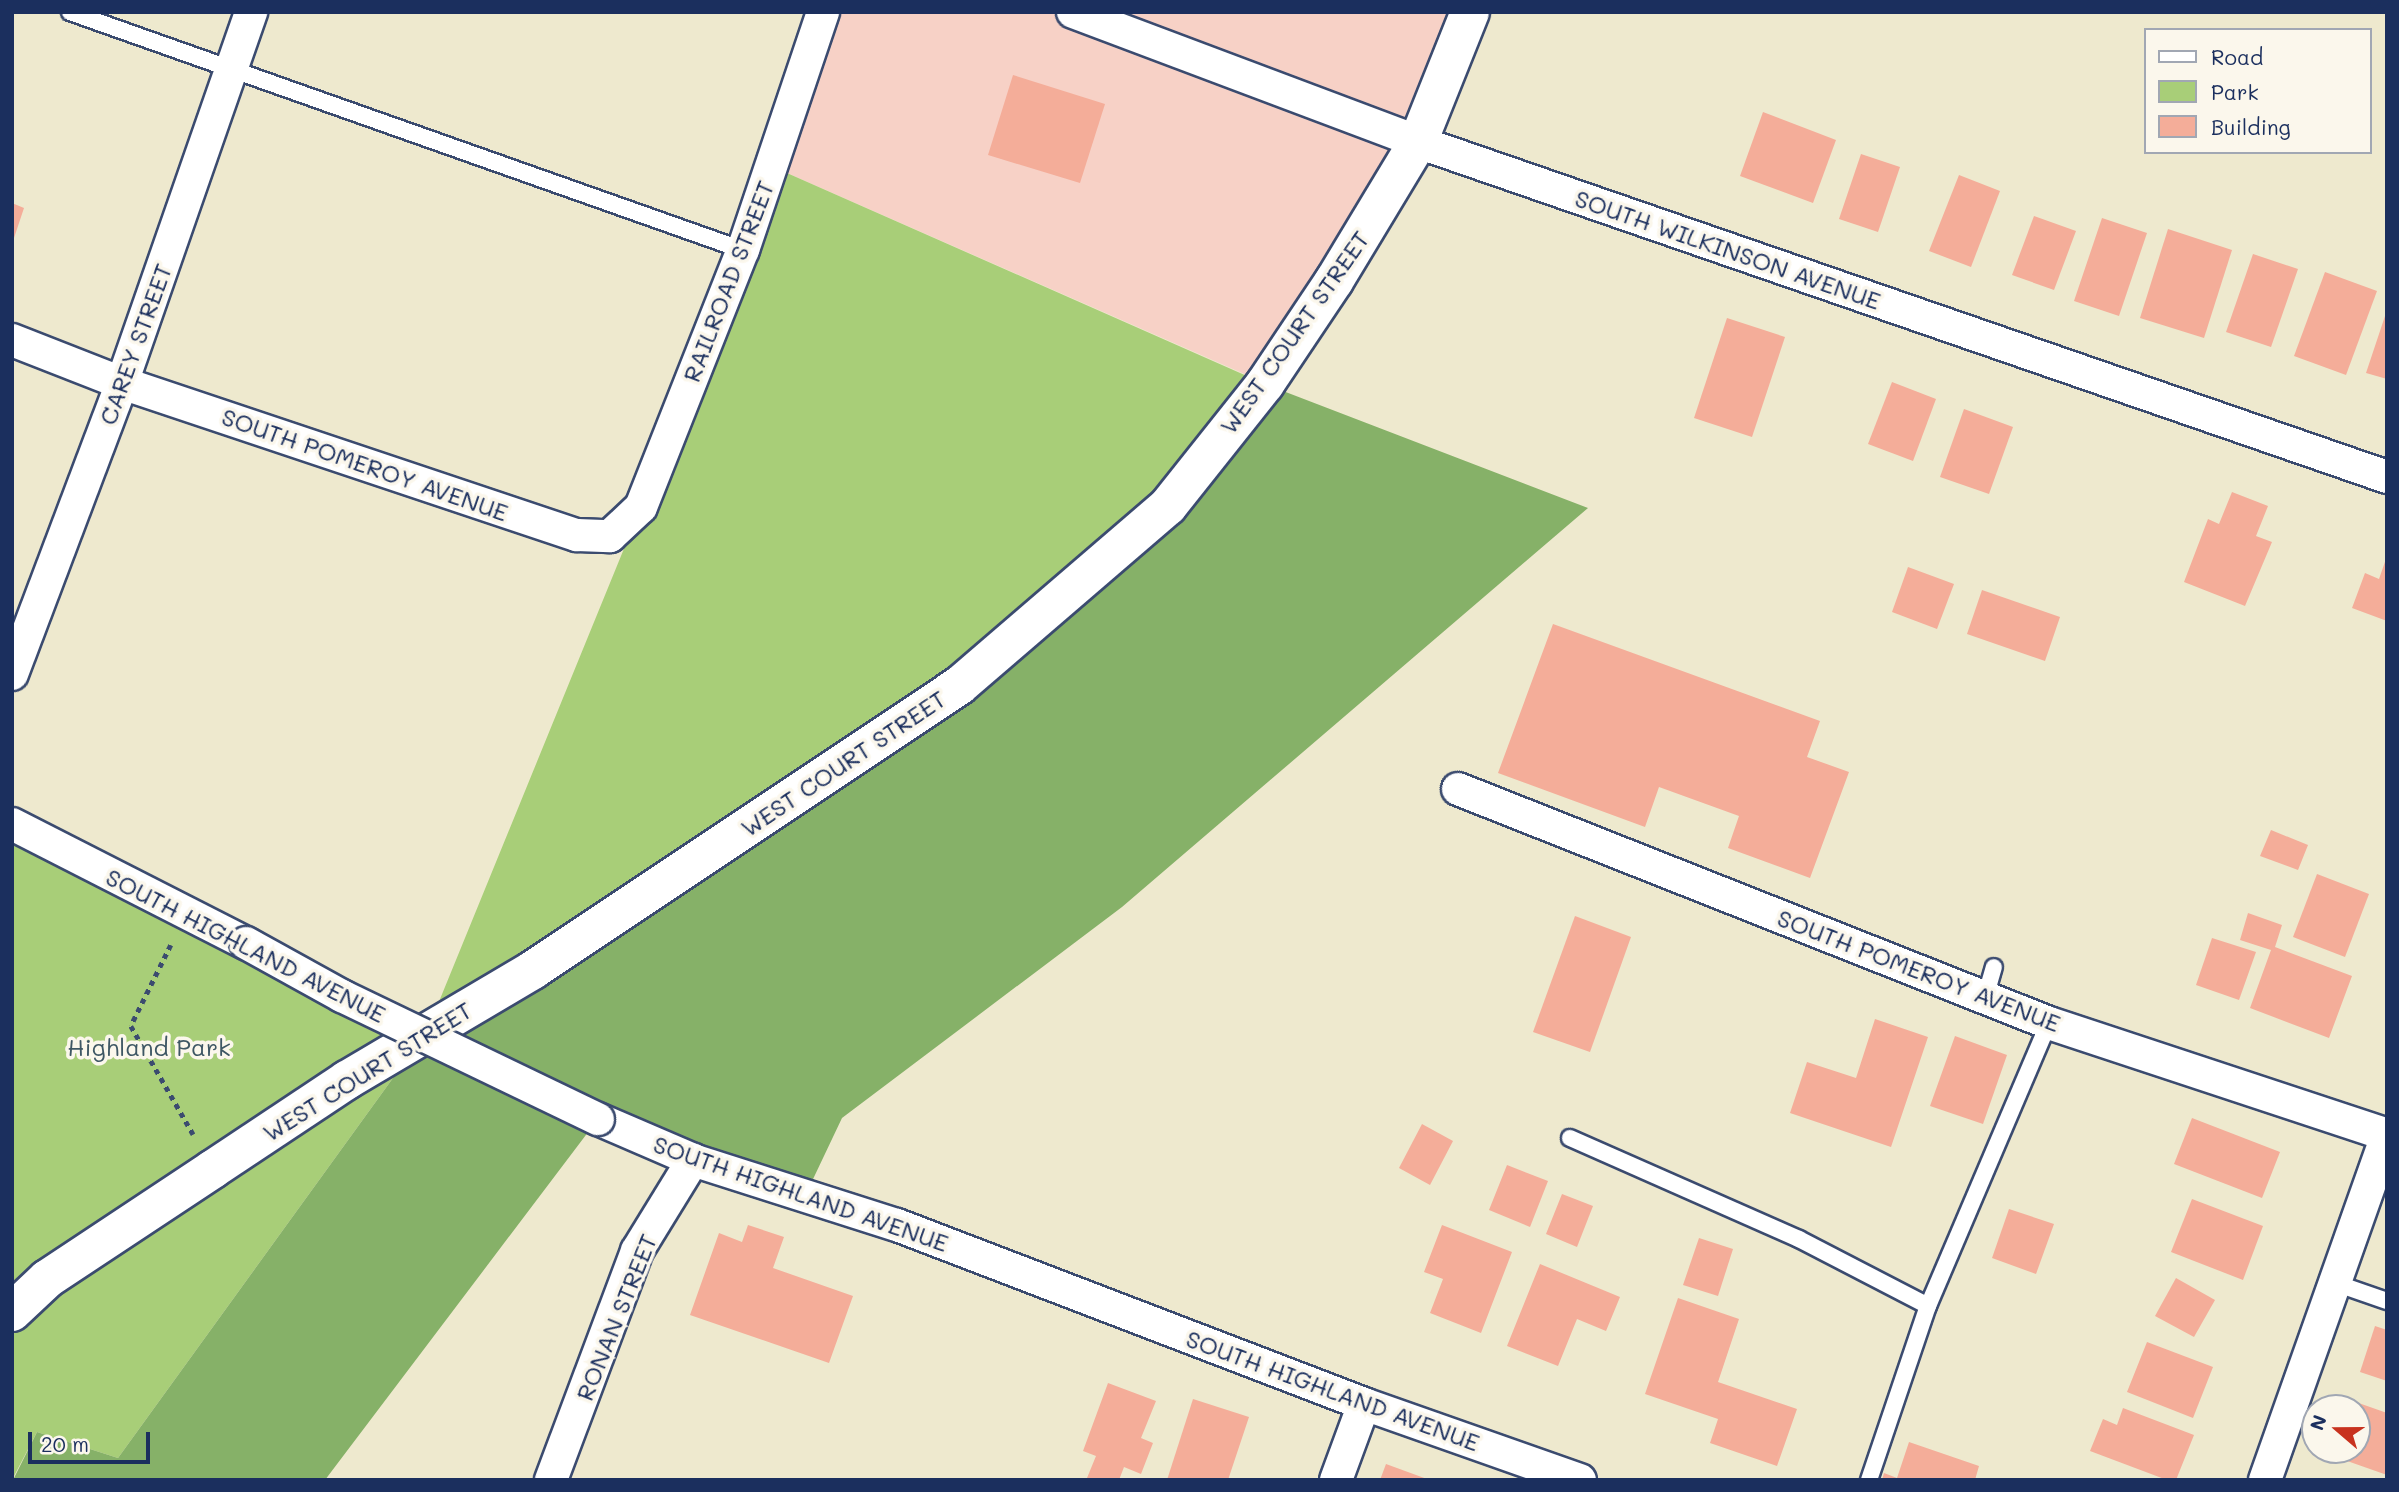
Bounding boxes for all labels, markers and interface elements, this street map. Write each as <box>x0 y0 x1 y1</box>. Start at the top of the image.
legend <box>2144 28 2371 154</box>
text: Road <box>2211 43 2263 70</box>
text: Park <box>2211 78 2259 105</box>
text: Building <box>2211 113 2291 140</box>
street label: RAILROAD STREET <box>676 176 780 386</box>
street label: SOUTH WILKINSON AVENUE <box>1571 183 1885 315</box>
street label: WEST COURT STREET <box>1213 225 1375 439</box>
street label: CAREY STREET <box>92 259 178 429</box>
street label: SOUTH POMEROY AVENUE <box>218 401 512 527</box>
street label: WEST COURT STREET <box>735 684 951 842</box>
street label: SOUTH HIGHLAND AVENUE <box>101 862 391 1028</box>
street label: SOUTH POMEROY AVENUE <box>1773 903 2065 1037</box>
street label: WEST COURT STREET <box>257 995 477 1147</box>
park label: Highland Park <box>67 1033 231 1061</box>
street label: SOUTH HIGHLAND AVENUE <box>650 1129 952 1257</box>
street label: RONAN STREET <box>569 1229 663 1405</box>
street label: SOUTH HIGHLAND AVENUE <box>1182 1323 1484 1457</box>
north arrow <box>2301 1394 2371 1464</box>
text: N <box>2303 1411 2332 1433</box>
scale bar <box>32 1418 154 1462</box>
text: 20 m <box>41 1430 89 1457</box>

